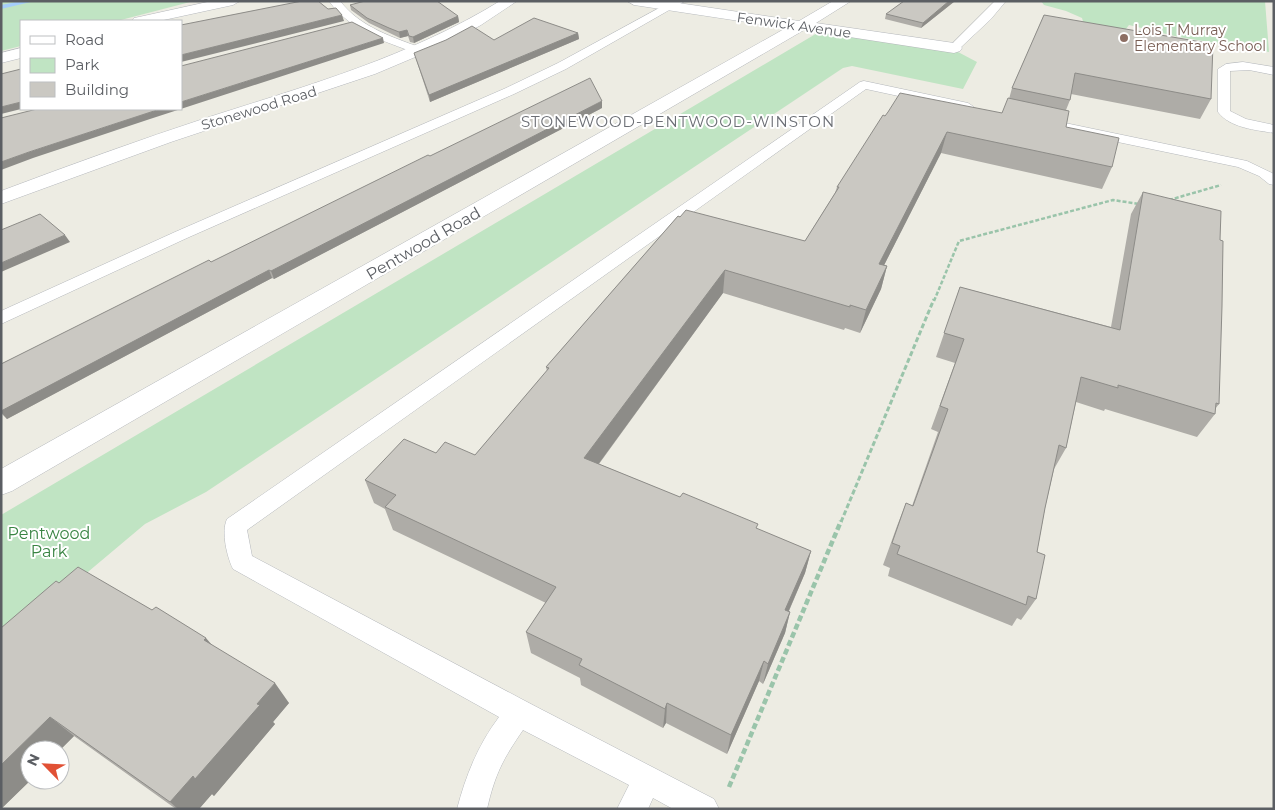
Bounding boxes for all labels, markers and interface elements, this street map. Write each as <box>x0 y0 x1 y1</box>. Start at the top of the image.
street label: Fenwick Avenue <box>736 8 852 42</box>
legend <box>20 20 182 110</box>
place label: Lois T Murray Elementary School <box>1134 21 1266 55</box>
text: Road <box>65 30 104 49</box>
marker: Lois T Murray Elementary School <box>1118 32 1130 44</box>
text: Park <box>65 55 99 74</box>
text: Building <box>65 80 129 99</box>
street label: Stonewood Road <box>199 82 319 134</box>
district label: STONEWOOD-PENTWOOD-WINSTON <box>521 112 835 131</box>
street label: Pentwood Road <box>363 203 484 284</box>
park label: Pentwood Park <box>8 524 90 561</box>
north arrow <box>20 740 70 790</box>
text: N <box>23 751 44 769</box>

